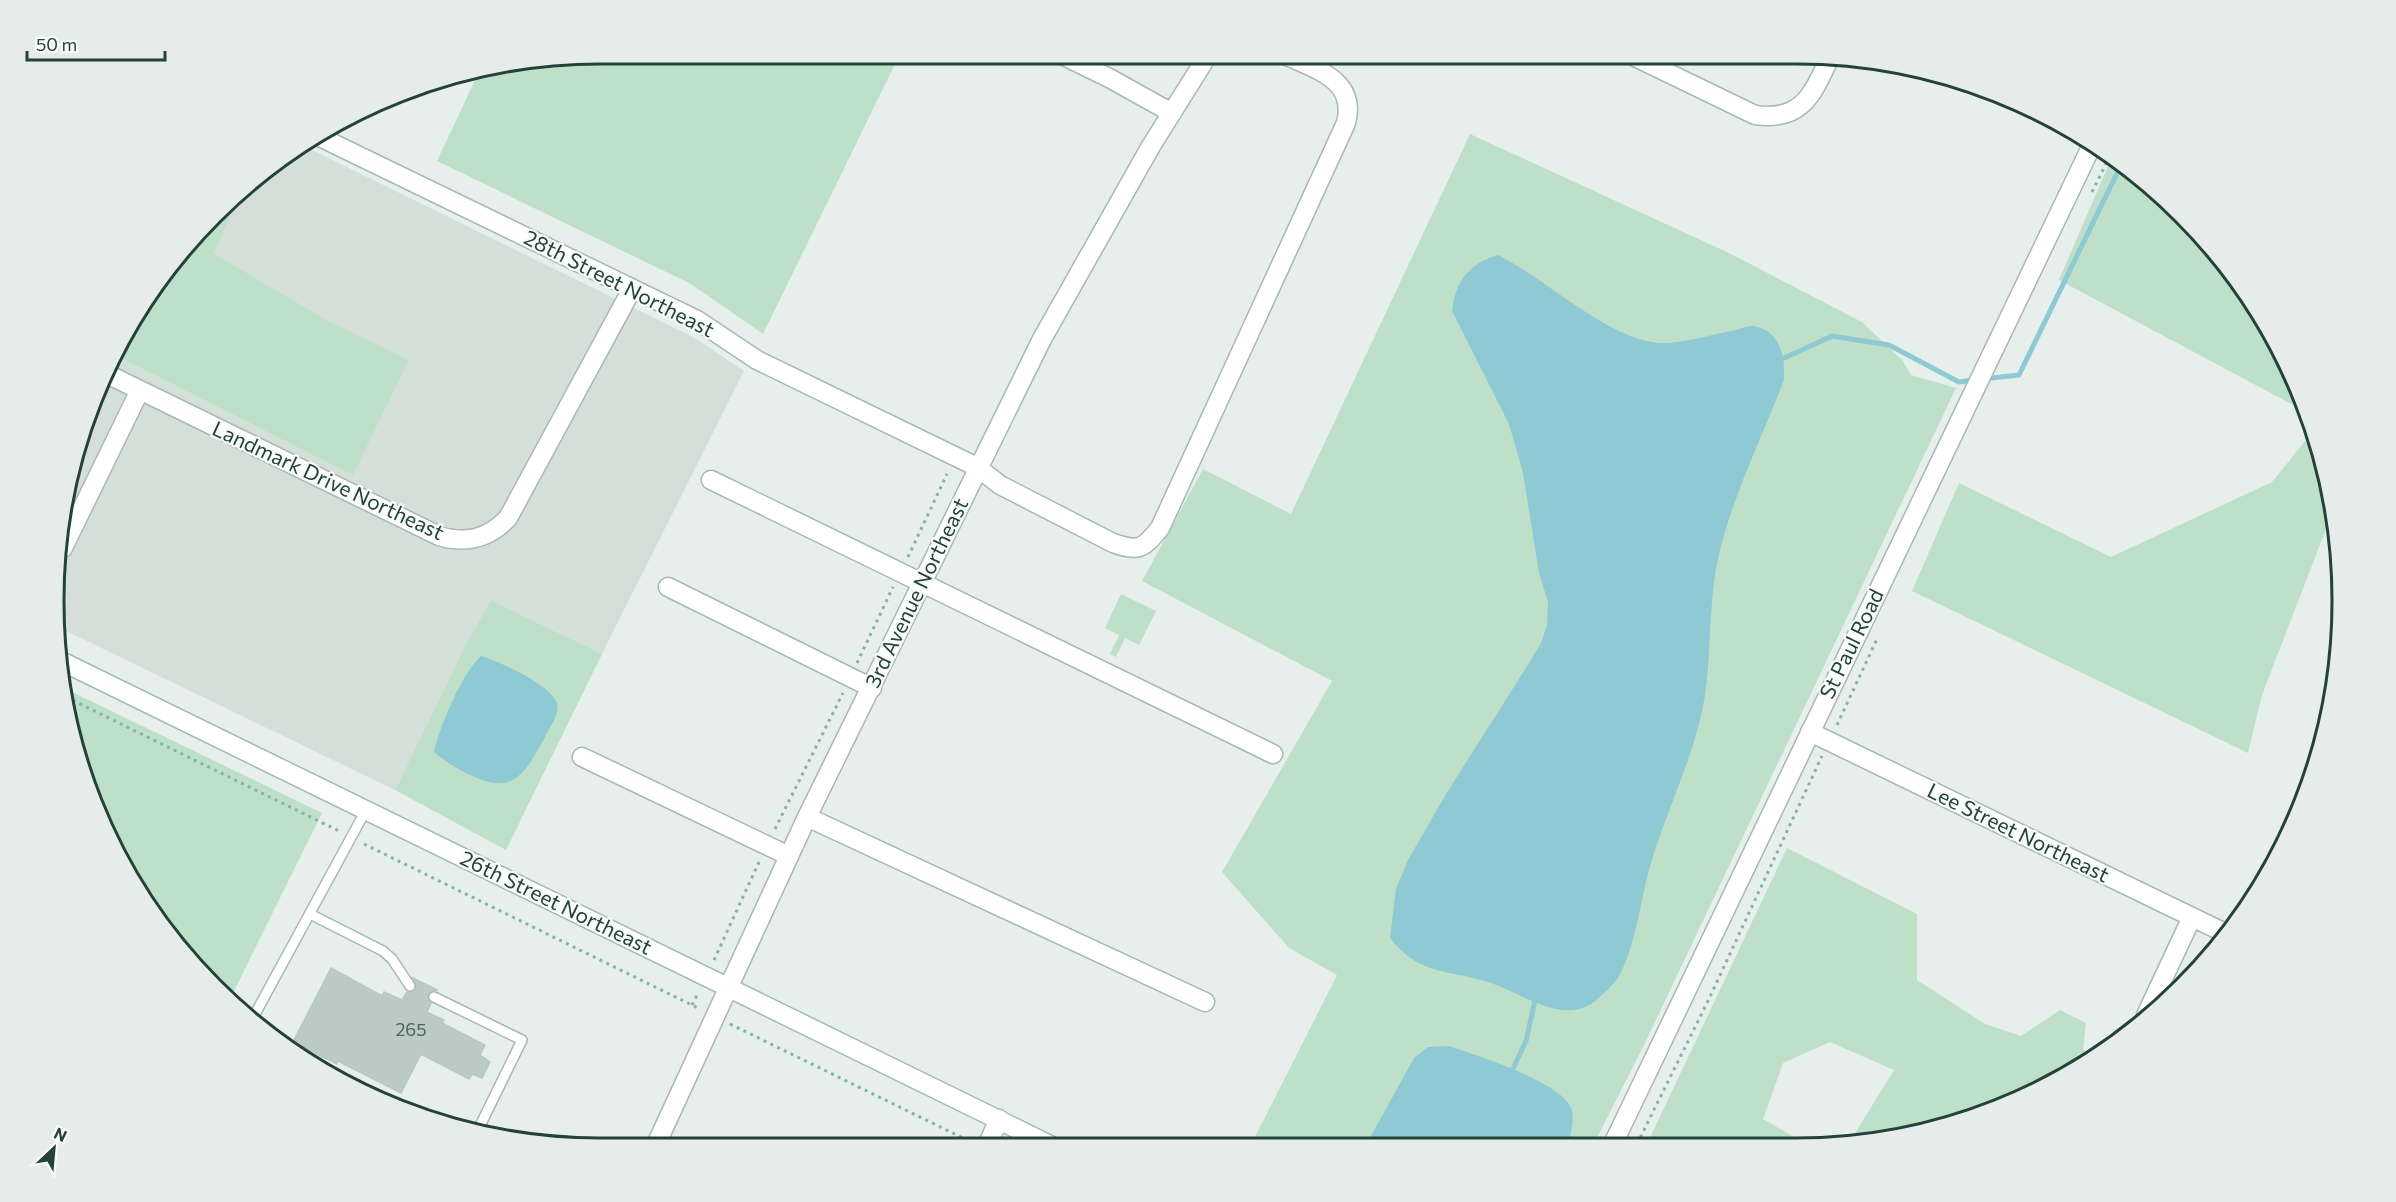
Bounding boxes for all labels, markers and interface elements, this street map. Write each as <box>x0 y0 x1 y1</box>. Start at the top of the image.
scale bar <box>27 24 165 62</box>
text: 50 m <box>36 33 77 55</box>
street label: 28th Street Northeast <box>520 224 719 341</box>
street label: Landmark Drive Northeast <box>209 415 448 544</box>
street label: 3rd Avenue Northeast <box>859 493 972 691</box>
street label: St Paul Road <box>1813 584 1888 702</box>
street label: Lee Street Northeast <box>1924 777 2114 887</box>
street label: 26th Street Northeast <box>457 844 656 959</box>
house number: 265 <box>395 1018 427 1040</box>
north arrow <box>24 1118 84 1178</box>
text: N <box>51 1123 70 1145</box>

